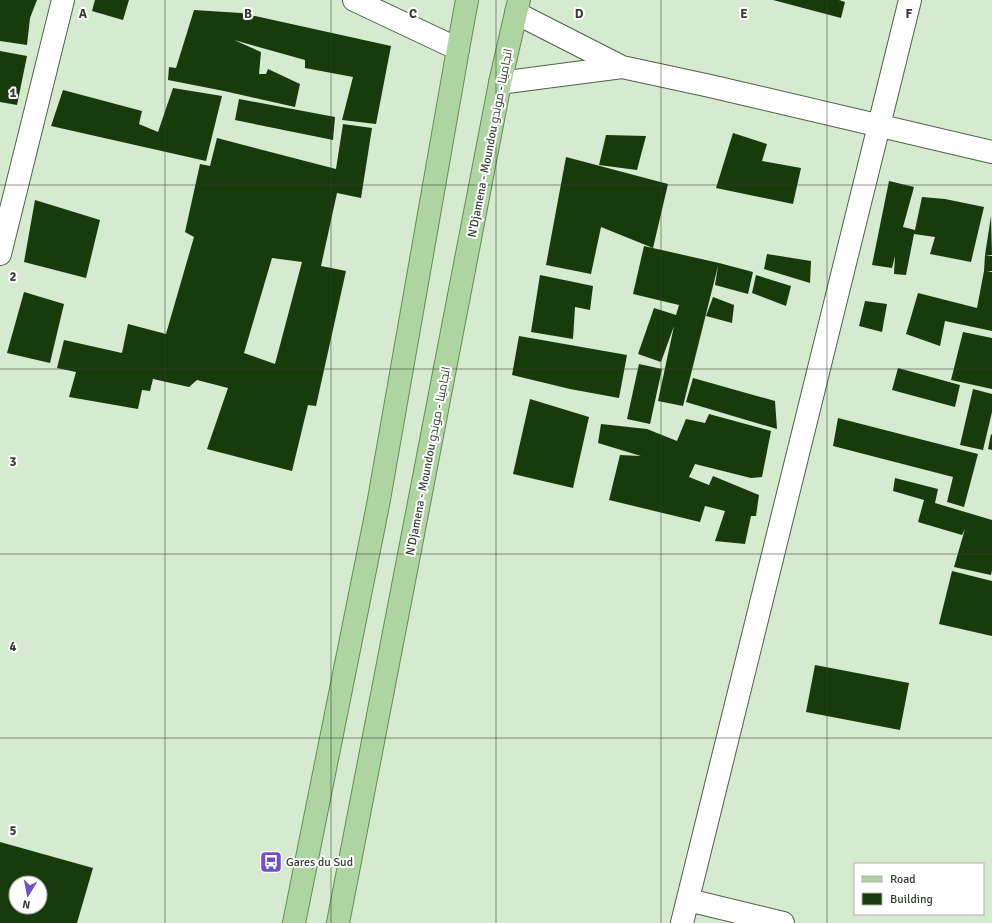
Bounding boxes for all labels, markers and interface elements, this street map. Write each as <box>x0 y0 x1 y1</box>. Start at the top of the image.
text: A <box>79 6 88 22</box>
text: B <box>244 6 252 22</box>
text: C <box>409 6 417 22</box>
text: D <box>575 6 584 22</box>
text: E <box>740 6 748 22</box>
text: F <box>906 6 913 22</box>
street label: N'Djamena - Moundou انجامينا - موندو <box>465 47 516 239</box>
text: 1 <box>9 85 17 101</box>
text: 2 <box>9 269 17 285</box>
street label: N'Djamena - Moundou انجامينا - موندو <box>403 365 454 557</box>
text: 3 <box>9 454 17 470</box>
text: 4 <box>9 639 17 655</box>
text: 5 <box>9 823 17 839</box>
bus stop icon: Gares du Sud <box>258 849 284 875</box>
place label: Gares du Sud <box>286 855 353 870</box>
legend <box>854 863 984 915</box>
text: Road <box>890 872 916 887</box>
north arrow <box>8 875 48 915</box>
text: Building <box>890 892 933 907</box>
text: N <box>21 897 31 911</box>

